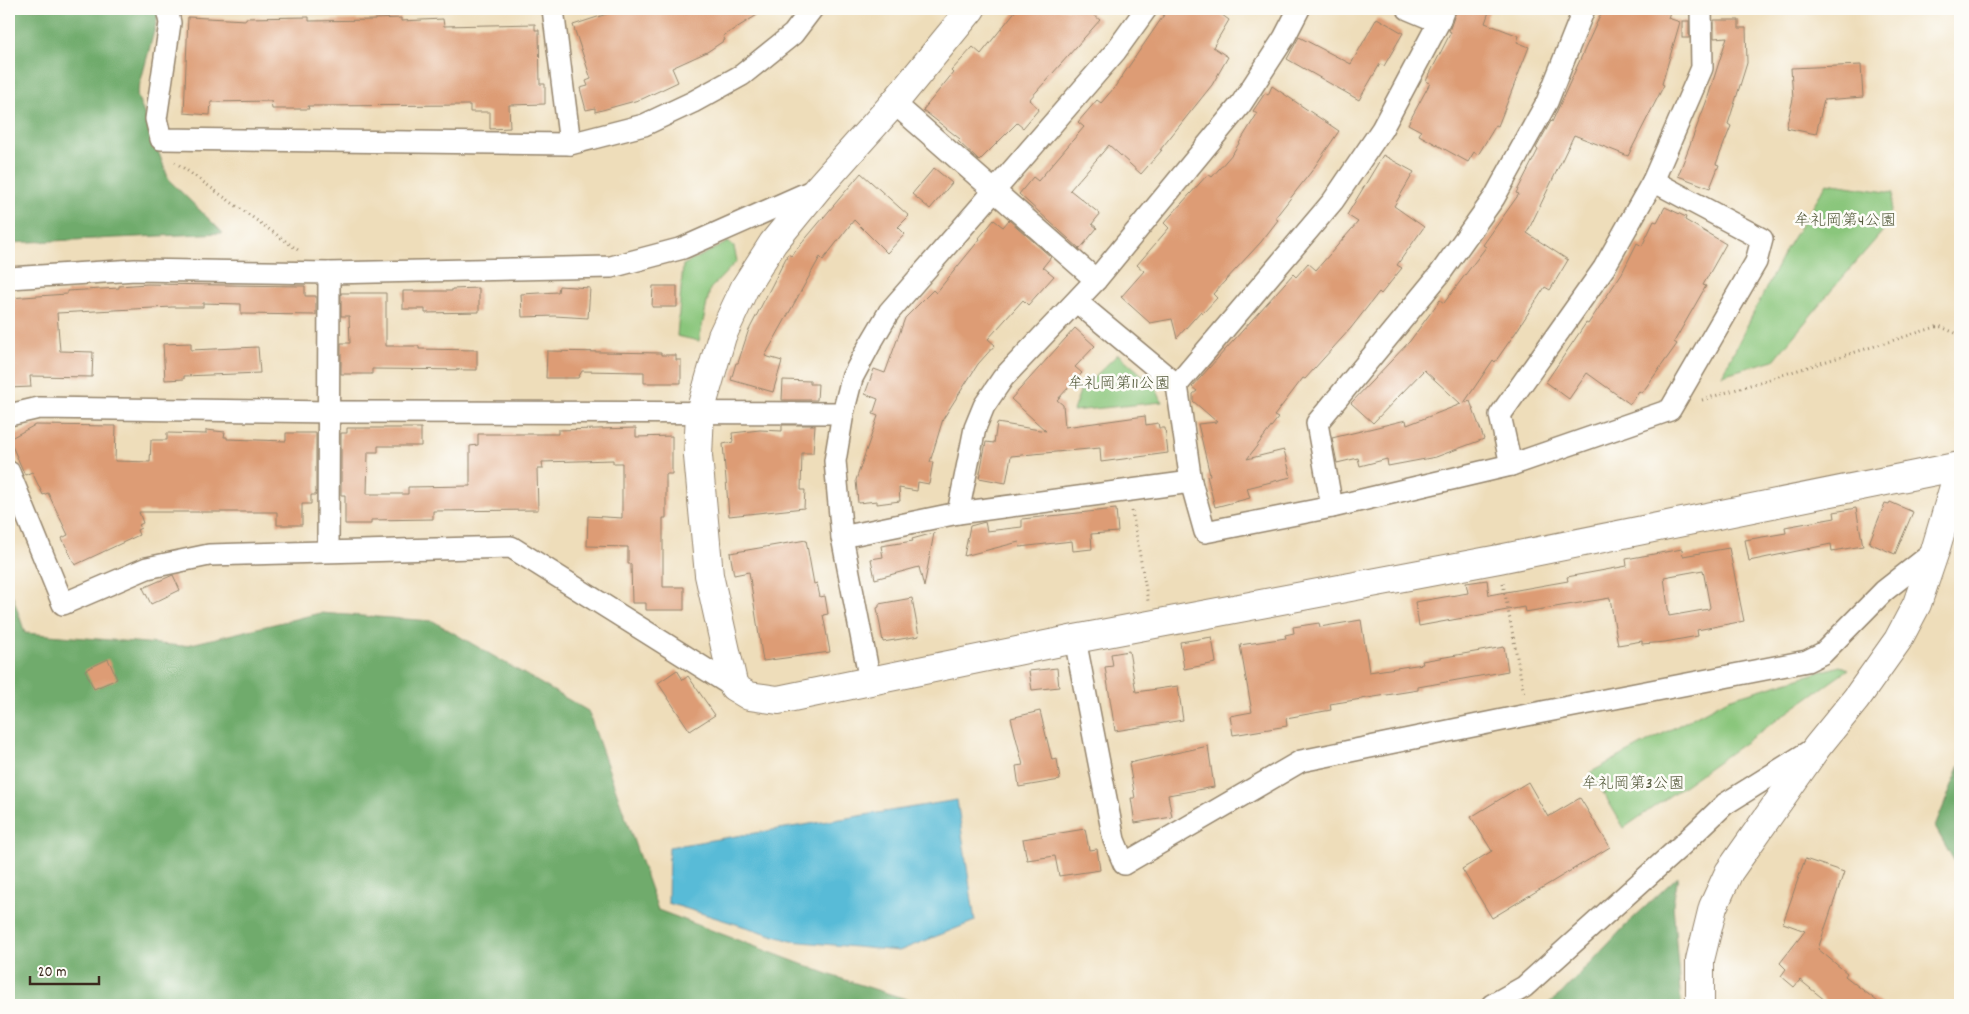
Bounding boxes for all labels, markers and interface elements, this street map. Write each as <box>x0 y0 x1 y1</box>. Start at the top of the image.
park label: 牟礼岡第4公園 <box>1794 210 1896 233</box>
park label: 牟礼岡第11公園 <box>1067 373 1171 396</box>
park label: 牟礼岡第3公園 <box>1581 773 1685 796</box>
scale bar <box>30 954 99 986</box>
text: 20 m <box>38 962 66 984</box>

